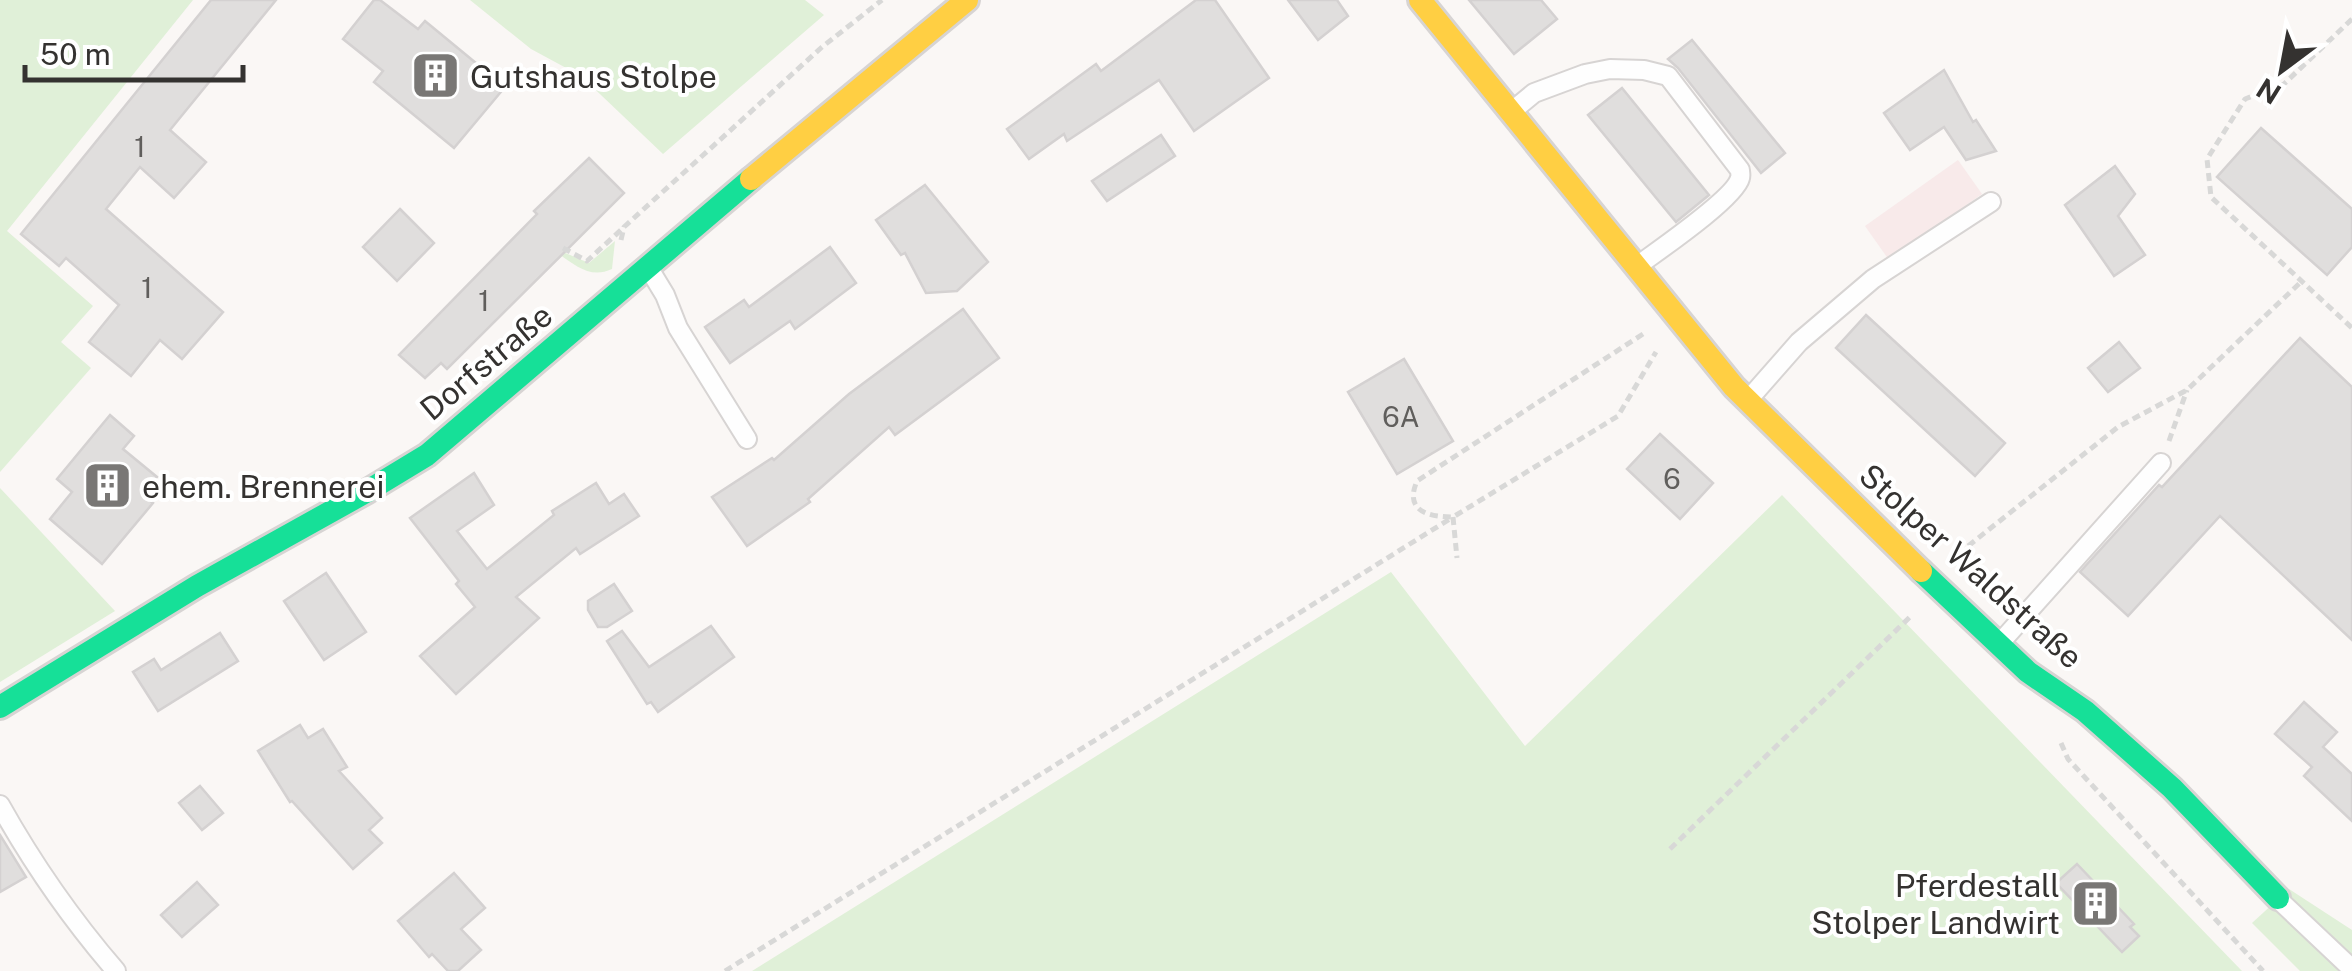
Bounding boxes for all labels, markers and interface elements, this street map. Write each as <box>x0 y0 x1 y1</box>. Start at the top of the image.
scale bar <box>25 20 242 82</box>
north arrow <box>2232 20 2332 120</box>
text: 50 m <box>40 36 111 72</box>
building icon: Gutshaus Stolpe <box>409 50 461 102</box>
place label: Gutshaus Stolpe <box>470 58 717 95</box>
text: N <box>2250 72 2287 111</box>
house number: 1 <box>134 130 146 163</box>
house number: 1 <box>141 271 153 304</box>
house number: 1 <box>478 284 490 317</box>
street label: Dorfstraße <box>413 296 559 428</box>
house number: 6A <box>1382 400 1420 433</box>
street label: Stolper Waldstraße <box>1852 456 2090 676</box>
building icon: ehem. Brennerei <box>81 460 133 512</box>
house number: 6 <box>1663 462 1681 495</box>
place label: ehem. Brennerei <box>142 468 384 505</box>
place label: Pferdestall Stolper Landwirt <box>1811 867 2060 941</box>
building icon: Pferdestall Stolper Landwirt <box>2069 877 2121 929</box>

